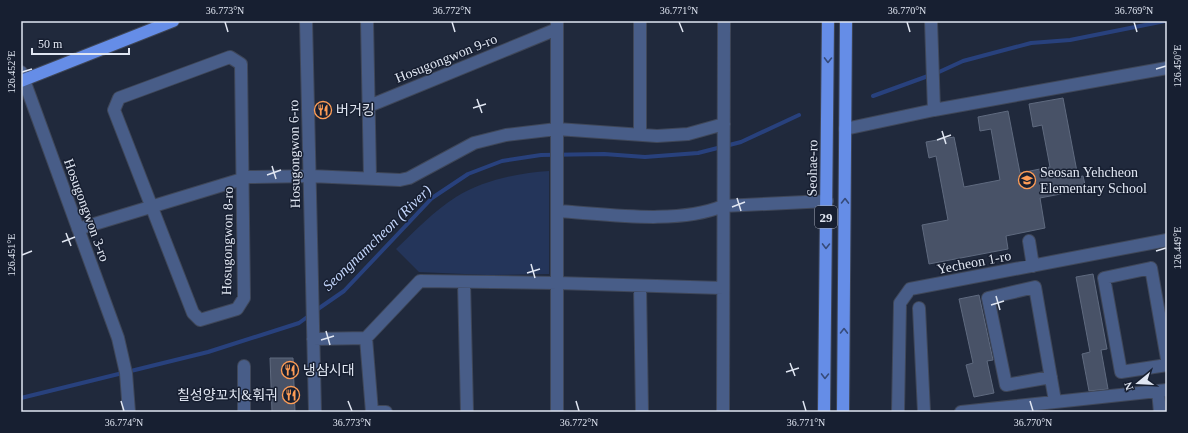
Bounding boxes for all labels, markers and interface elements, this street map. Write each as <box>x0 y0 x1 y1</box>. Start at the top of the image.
text: 36.773°N <box>206 5 244 16</box>
text: 36.772°N <box>433 5 471 16</box>
text: 36.771°N <box>660 5 698 16</box>
text: 36.770°N <box>888 5 926 16</box>
text: 36.769°N <box>1115 5 1153 16</box>
scale bar <box>32 30 129 56</box>
street label: Hosugongwon 9-ro <box>393 31 499 86</box>
text: 50 m <box>38 37 63 51</box>
text: 126.450°E <box>1172 45 1183 87</box>
text: 126.452°E <box>6 51 17 93</box>
one-way arrow <box>824 57 832 63</box>
street label: Hosugongwon 6-ro <box>286 100 303 208</box>
restaurant icon: 버거킹 <box>313 100 333 120</box>
place label: 버거킹 <box>336 103 375 118</box>
street label: Seohae-ro <box>805 139 820 197</box>
street label: Hosugongwon 3-ro <box>61 157 112 264</box>
place label: Seosan Yehcheon Elementary School <box>1040 165 1147 196</box>
school or university icon: Seosan Yehcheon Elementary School <box>1017 170 1037 190</box>
water label: Seongnamcheon (River) <box>319 182 435 295</box>
street label: Hosugongwon 8-ro <box>219 187 236 295</box>
one-way arrow <box>841 198 849 204</box>
road number: 29 <box>815 206 837 228</box>
text: 126.449°E <box>1172 227 1183 269</box>
text: 126.451°E <box>6 234 17 276</box>
one-way arrow <box>822 243 830 249</box>
street label: Yecheon 1-ro <box>936 248 1012 277</box>
one-way arrow <box>839 328 848 334</box>
restaurant icon: 냉삼시대 <box>280 360 300 380</box>
place label: 냉삼시대 <box>303 363 355 378</box>
north arrow <box>1118 363 1158 403</box>
one-way arrow <box>821 373 829 379</box>
text: N <box>1122 380 1135 392</box>
restaurant icon: 칠성양꼬치&훠궈 <box>281 385 301 405</box>
place label: 칠성양꼬치&훠궈 <box>177 387 278 403</box>
text: 36.774°N <box>105 417 143 428</box>
text: 36.773°N <box>333 417 371 428</box>
text: 36.772°N <box>560 417 598 428</box>
text: 36.771°N <box>787 417 825 428</box>
text: 36.770°N <box>1014 417 1052 428</box>

